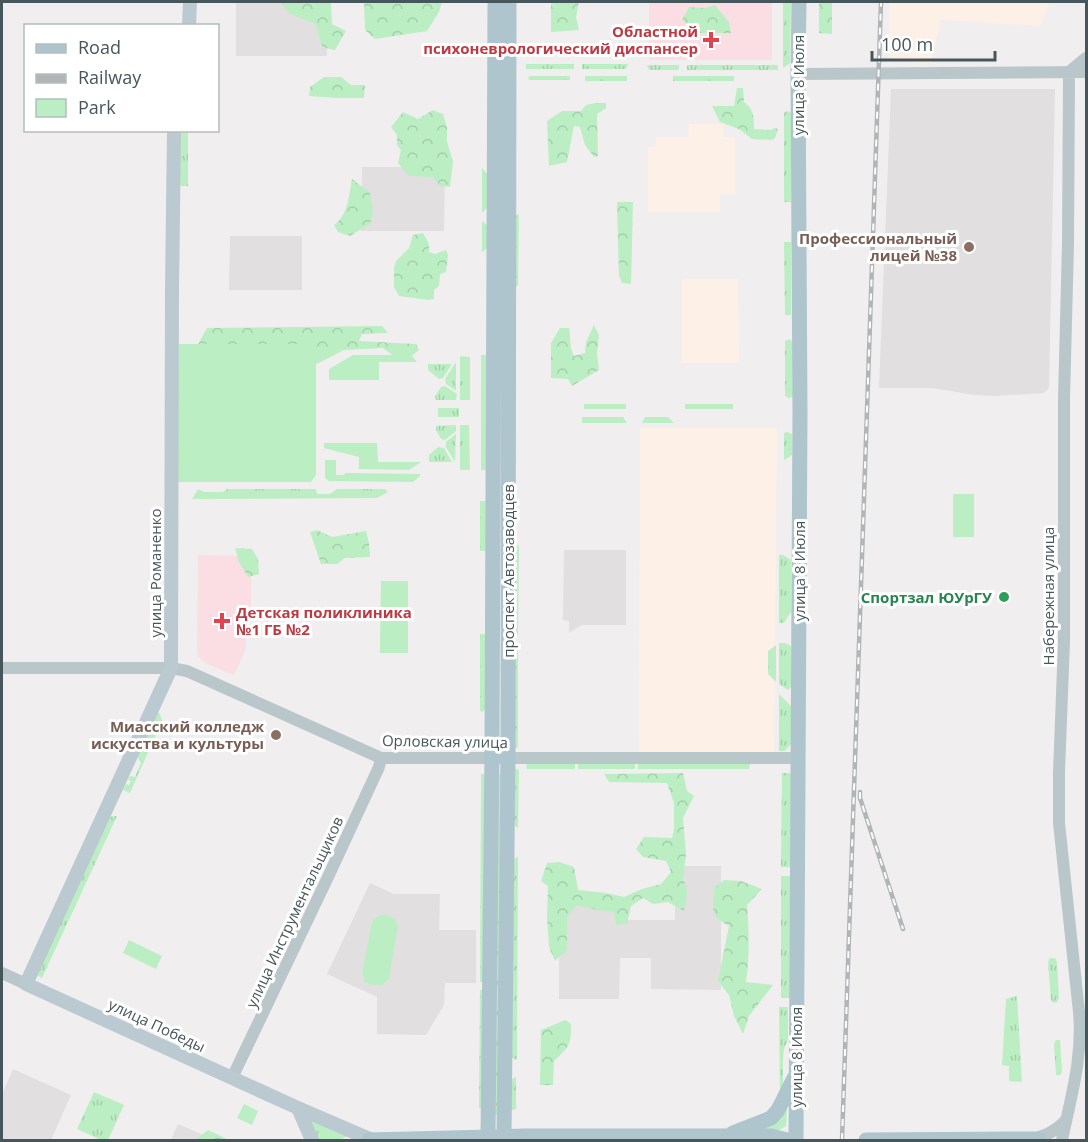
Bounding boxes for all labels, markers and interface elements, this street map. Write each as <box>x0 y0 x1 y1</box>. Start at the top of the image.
place label: Областной психоневрологический диспансер <box>423 21 698 58</box>
legend <box>24 24 219 132</box>
scale bar <box>872 24 995 62</box>
marker: Областной психоневрологический диспансер <box>702 31 720 49</box>
text: 100 m <box>881 32 933 56</box>
text: Road <box>78 35 121 59</box>
street label: улица 8 Июля <box>788 35 808 135</box>
text: Railway <box>78 65 142 89</box>
text: Park <box>78 95 116 119</box>
place label: Профессиональный лицей №38 <box>799 228 957 265</box>
marker: Профессиональный лицей №38 <box>962 240 976 254</box>
street label: проспект Автозаводцев <box>498 484 518 658</box>
street label: улица Романенко <box>145 509 165 637</box>
street label: улица 8 Июля <box>789 521 809 621</box>
street label: Набережная улица <box>1038 527 1058 665</box>
place label: Спортзал ЮУрГУ <box>861 587 992 607</box>
marker: Спортзал ЮУрГУ <box>997 590 1011 604</box>
place label: Детская поликлиника №1 ГБ №2 <box>236 602 412 639</box>
marker: Детская поликлиника №1 ГБ №2 <box>213 612 231 630</box>
place label: Миасский колледж искусства и культуры <box>91 716 265 753</box>
marker: Миасский колледж искусства и культуры <box>269 728 283 742</box>
street label: Орловская улица <box>382 730 508 752</box>
street label: улица Инструментальщиков <box>241 813 347 1011</box>
street label: улица Победы <box>105 994 209 1056</box>
street label: улица 8 Июля <box>786 1007 806 1107</box>

